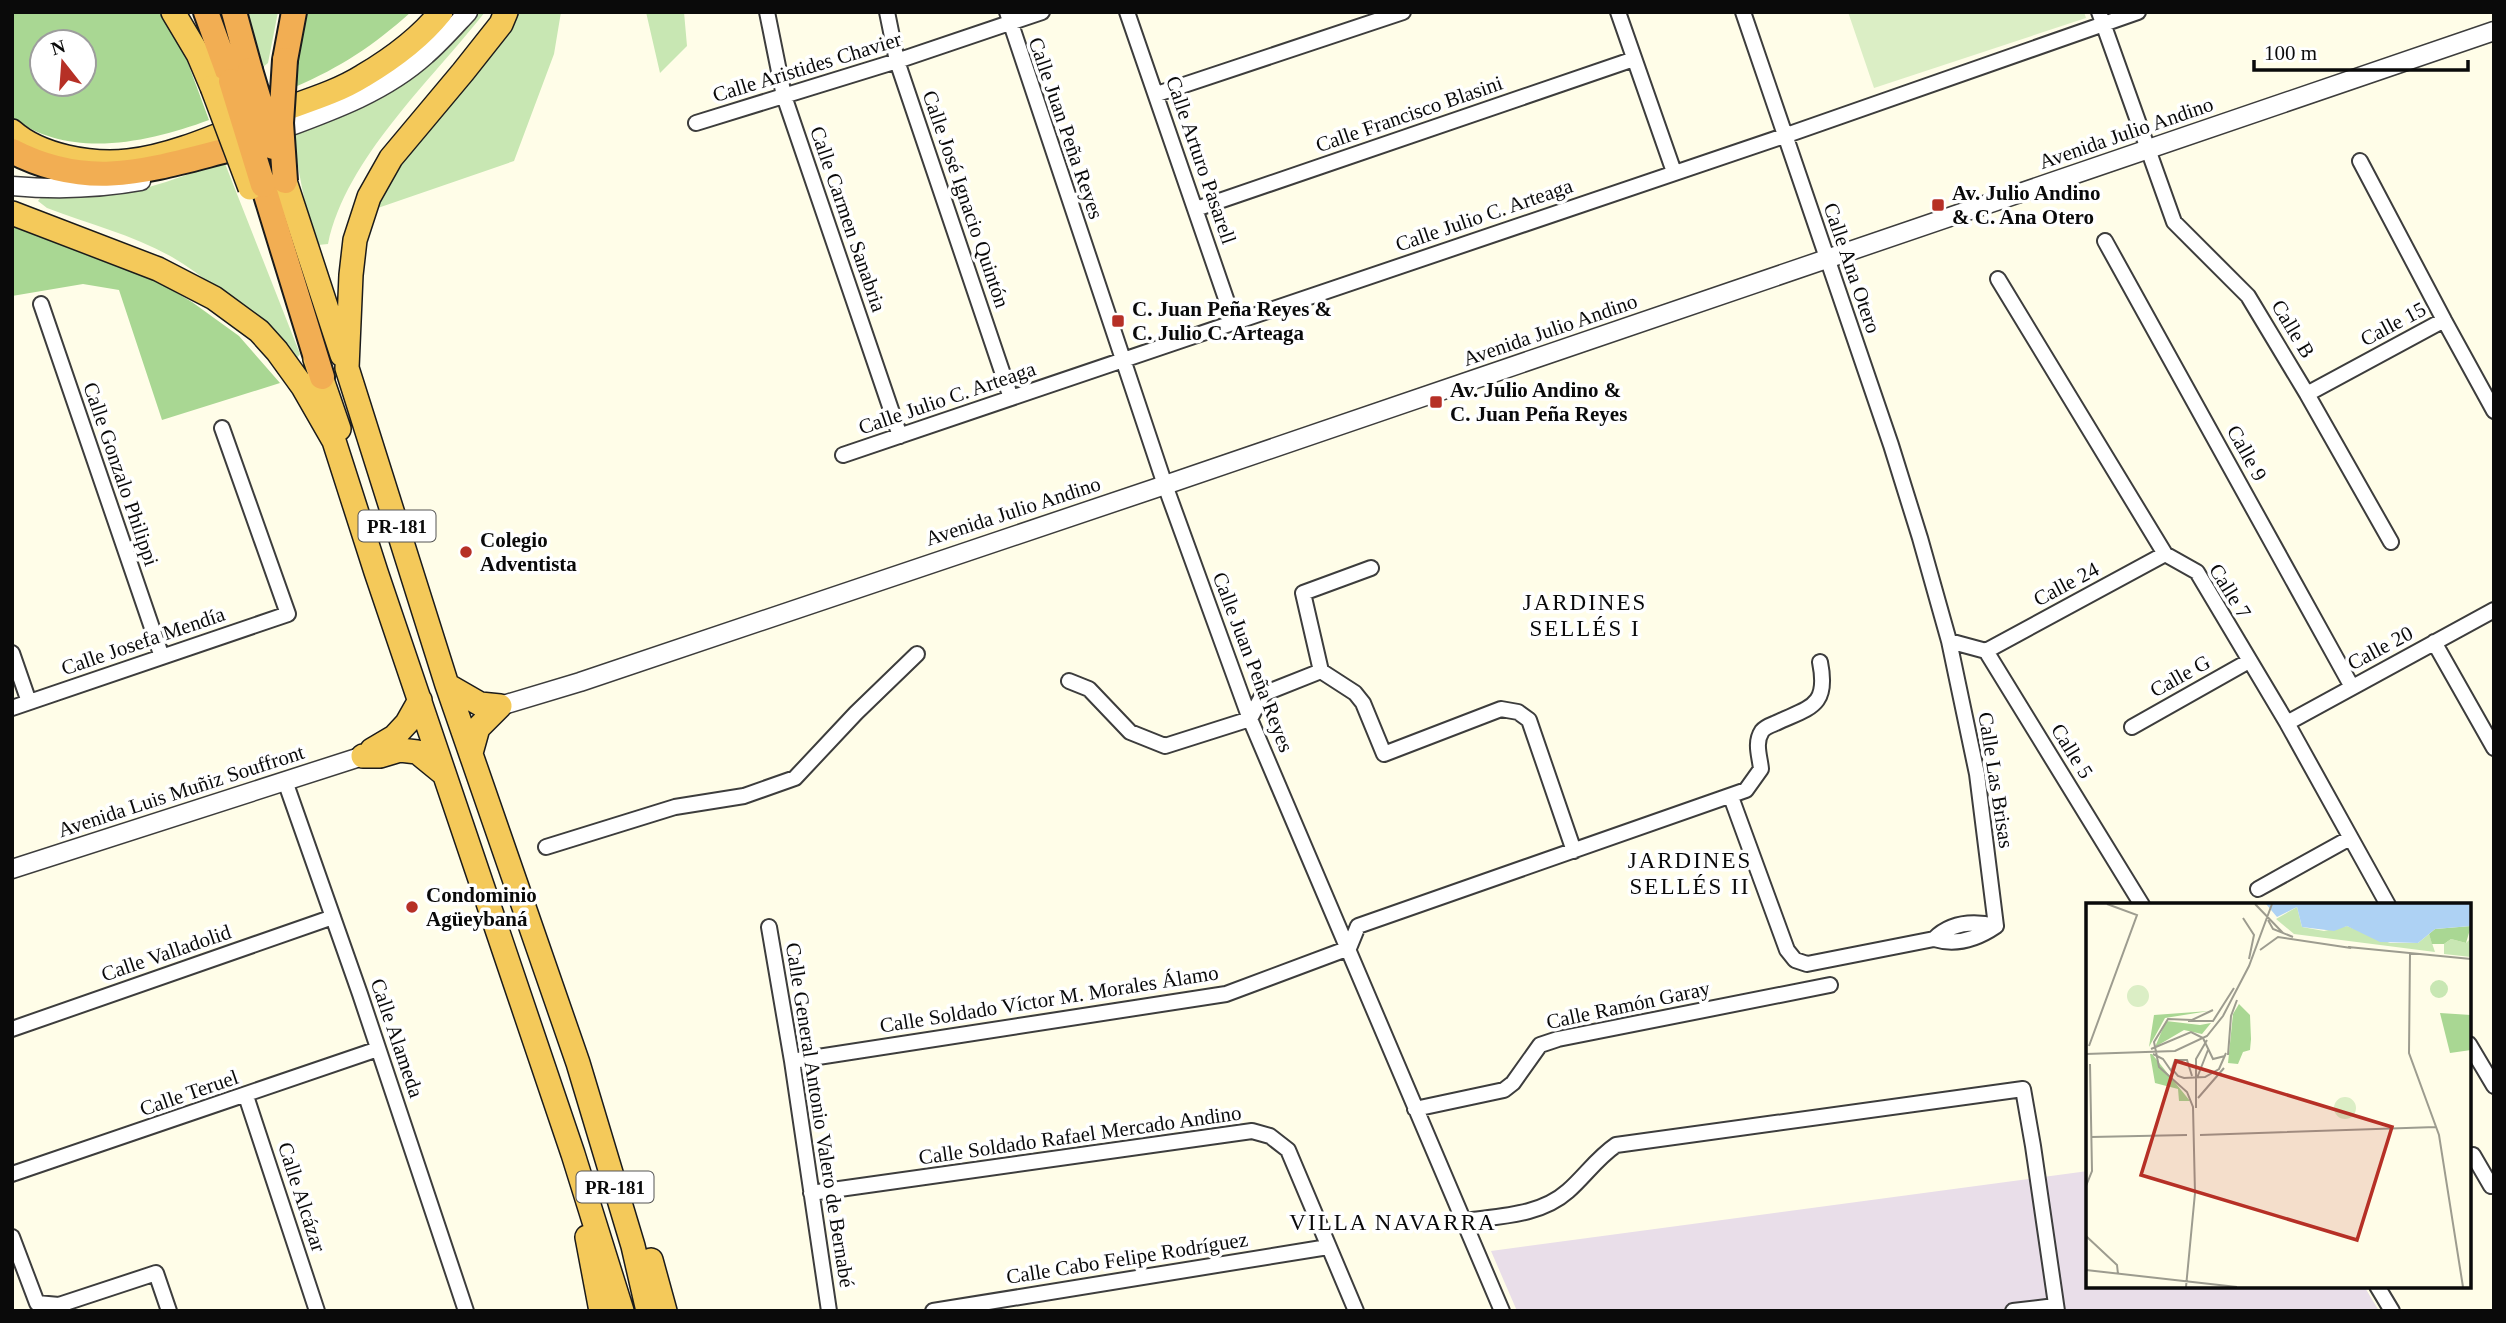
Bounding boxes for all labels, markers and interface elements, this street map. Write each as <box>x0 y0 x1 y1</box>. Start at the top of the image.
street label: Calle Aristides Chavier <box>710 27 904 107</box>
north arrow <box>28 28 98 98</box>
scale bar <box>2254 28 2468 72</box>
street label: Calle Juan Peña Reyes <box>1024 34 1108 222</box>
text: N <box>49 35 68 59</box>
text: 100 m <box>2264 41 2317 65</box>
street label: Calle Francisco Blasini <box>1312 71 1506 157</box>
street label: Calle Arturo Pasarell <box>1161 73 1241 247</box>
street label: Calle José Ignacio Quintón <box>918 87 1015 311</box>
street label: Avenida Julio Andino <box>2036 92 2216 174</box>
street label: Calle Carmen Sanabria <box>805 123 891 316</box>
street label: Calle Julio C. Arteaga <box>1392 173 1576 257</box>
place label: Av. Julio Andino & C. Ana Otero <box>1952 181 2100 229</box>
marker: Av. Julio Andino & C. Ana Otero <box>1930 197 1946 213</box>
street label: Calle Ana Otero <box>1818 200 1886 336</box>
street label: Avenida Julio Andino <box>1460 289 1640 371</box>
street label: Calle B <box>2266 296 2320 362</box>
place label: C. Juan Peña Reyes & C. Julio C. Arteaga <box>1132 297 1332 345</box>
street label: Calle 15 <box>2356 297 2430 351</box>
marker: C. Juan Peña Reyes & C. Julio C. Arteaga <box>1110 313 1126 329</box>
street label: Calle Julio C. Arteaga <box>855 356 1039 440</box>
place label: Av. Julio Andino & C. Juan Peña Reyes <box>1450 378 1627 426</box>
street label: Calle Gonzalo Philippi <box>78 379 164 569</box>
marker: Av. Julio Andino & C. Juan Peña Reyes <box>1428 394 1444 410</box>
street label: Calle 9 <box>2222 421 2272 485</box>
street label: Avenida Julio Andino <box>922 471 1104 551</box>
road number: PR-181 <box>358 510 436 541</box>
place label: Colegio Adventista <box>480 528 577 576</box>
marker: Colegio Adventista <box>458 544 474 560</box>
street label: Calle 24 <box>2029 557 2103 611</box>
street label: Calle 7 <box>2204 559 2256 623</box>
street label: Calle Juan Peña Reyes <box>1208 569 1298 755</box>
district label: JARDINES SELLÉS I <box>1523 590 1647 641</box>
street label: Calle Josefa Mendía <box>58 602 229 680</box>
street label: Calle 20 <box>2343 621 2417 675</box>
street label: Calle G <box>2146 650 2214 702</box>
street label: Calle Las Brisas <box>1973 710 2019 850</box>
street label: Calle 5 <box>2046 719 2098 783</box>
street label: Avenida Luis Muñiz Souffront <box>55 740 307 842</box>
district label: JARDINES SELLÉS II <box>1628 848 1752 899</box>
place label: Condominio Agüeybaná <box>426 883 537 931</box>
marker: Condominio Agüeybaná <box>404 899 420 915</box>
inset map <box>2086 903 2471 1288</box>
street label: Calle Valladolid <box>98 919 234 986</box>
street label: Calle General Antonio Valero de Bernabé <box>781 941 859 1289</box>
street label: Calle Soldado Víctor M. Morales Álamo <box>878 960 1220 1038</box>
street label: Calle Alameda <box>365 975 429 1101</box>
street label: Calle Ramón Garay <box>1544 976 1713 1034</box>
street label: Calle Teruel <box>137 1065 242 1121</box>
street label: Calle Soldado Rafael Mercado Andino <box>917 1100 1243 1170</box>
street label: Calle Alcázar <box>273 1139 331 1255</box>
road number: PR-181 <box>576 1172 654 1203</box>
district label: VILLA NAVARRA <box>1289 1210 1497 1235</box>
street label: Calle Cabo Felipe Rodríguez <box>1004 1227 1250 1289</box>

